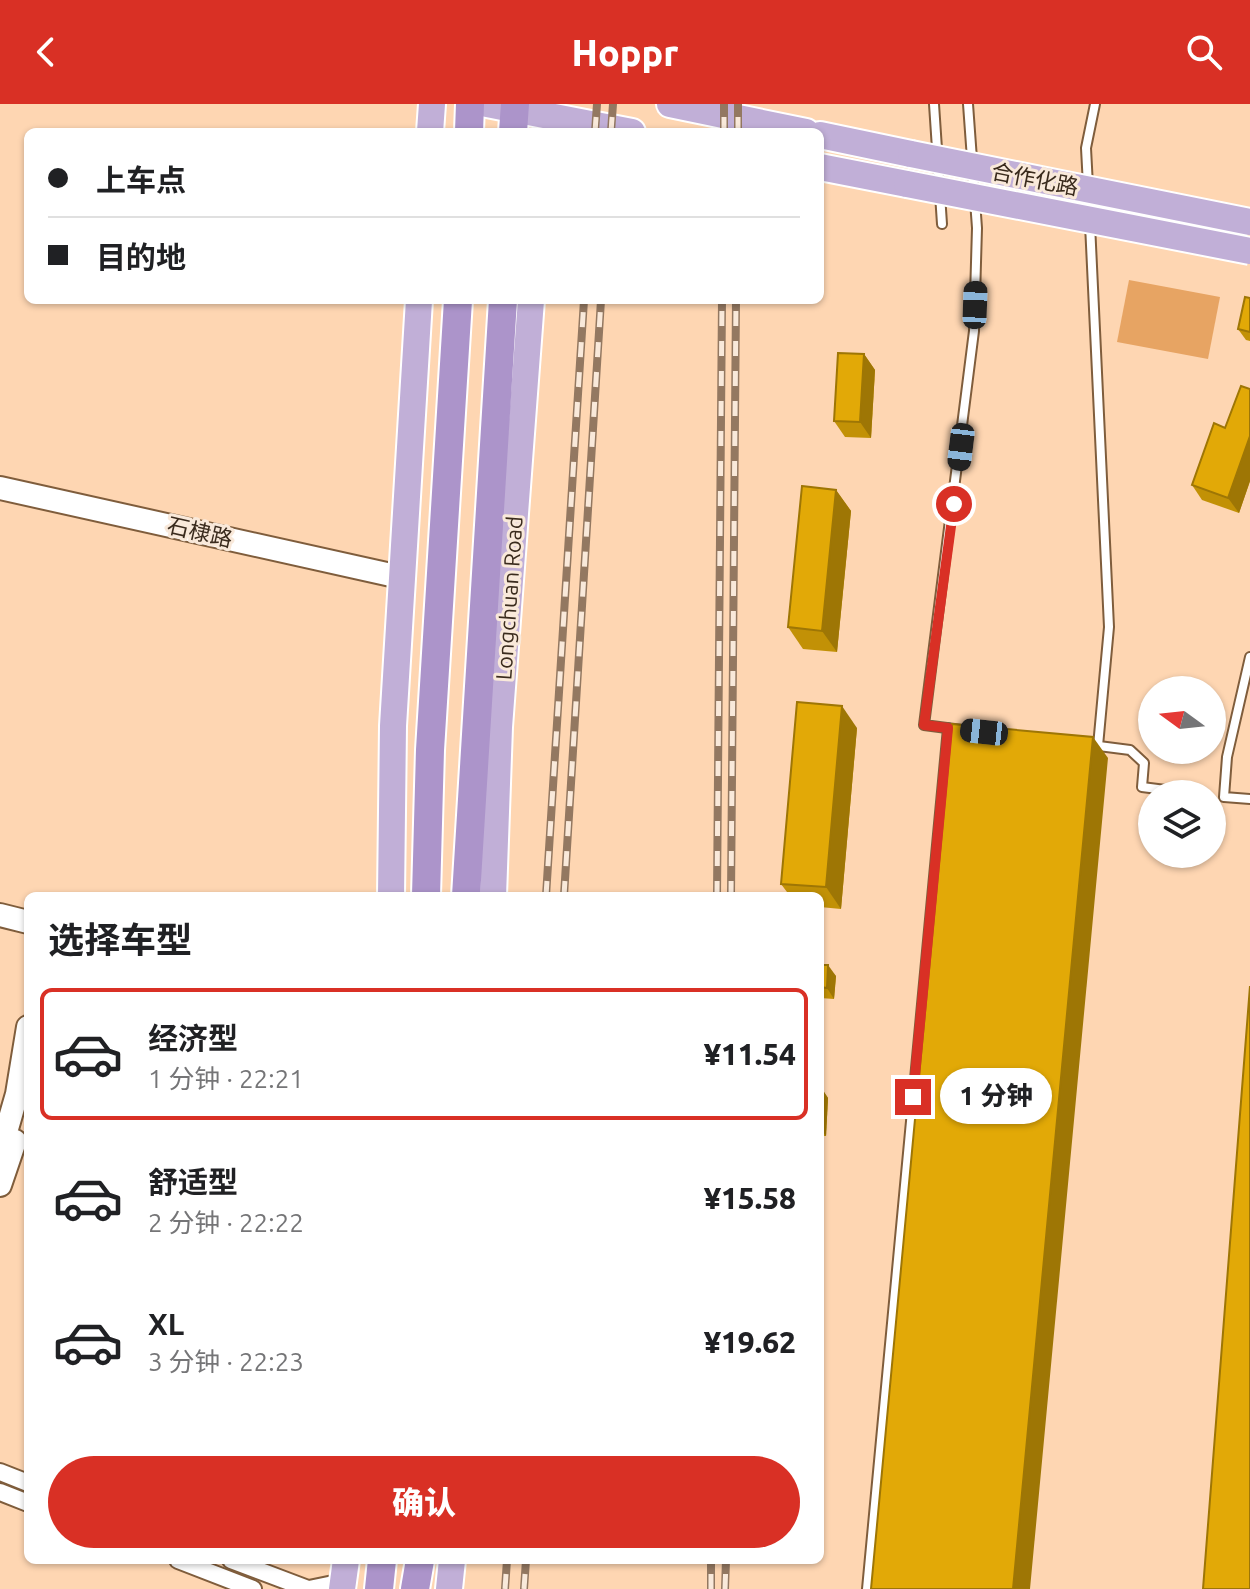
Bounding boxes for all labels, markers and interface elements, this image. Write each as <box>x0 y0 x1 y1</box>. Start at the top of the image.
icon: back <box>24 30 68 74</box>
icon: search <box>1182 30 1226 74</box>
text: Hoppr <box>572 32 678 73</box>
street label: 合作化路 <box>990 158 1081 199</box>
text: 上车点 <box>96 163 186 197</box>
text: 目的地 <box>96 240 186 274</box>
car <box>962 281 988 329</box>
car <box>946 422 976 472</box>
route start <box>936 486 972 522</box>
street label: 石棣路 <box>165 512 235 551</box>
street label: Longchuan Road <box>490 515 527 681</box>
north arrow <box>1138 676 1226 764</box>
map controls <box>1138 676 1226 868</box>
car <box>959 718 1009 746</box>
button: layers <box>1138 780 1226 868</box>
text: 选择车型 <box>48 919 192 960</box>
icon: car <box>52 1018 124 1090</box>
text: 经济型 <box>148 1021 238 1055</box>
text: ¥11.54 <box>704 1037 796 1071</box>
text: 1 分钟 · 22:21 <box>148 1064 304 1093</box>
callout: 1 分钟 <box>941 1069 1053 1125</box>
route end <box>895 1079 931 1115</box>
text: 1 分钟 <box>960 1081 1032 1110</box>
icon: car <box>52 1162 124 1234</box>
text: 舒适型 <box>148 1165 238 1199</box>
text: ¥15.58 <box>704 1181 796 1215</box>
text: 2 分钟 · 22:22 <box>148 1208 304 1237</box>
icon: car <box>52 1306 124 1378</box>
text: XL <box>148 1307 184 1341</box>
text: ¥19.62 <box>704 1325 796 1359</box>
text: 3 分钟 · 22:23 <box>148 1347 304 1376</box>
button: 确认 <box>48 1456 800 1548</box>

